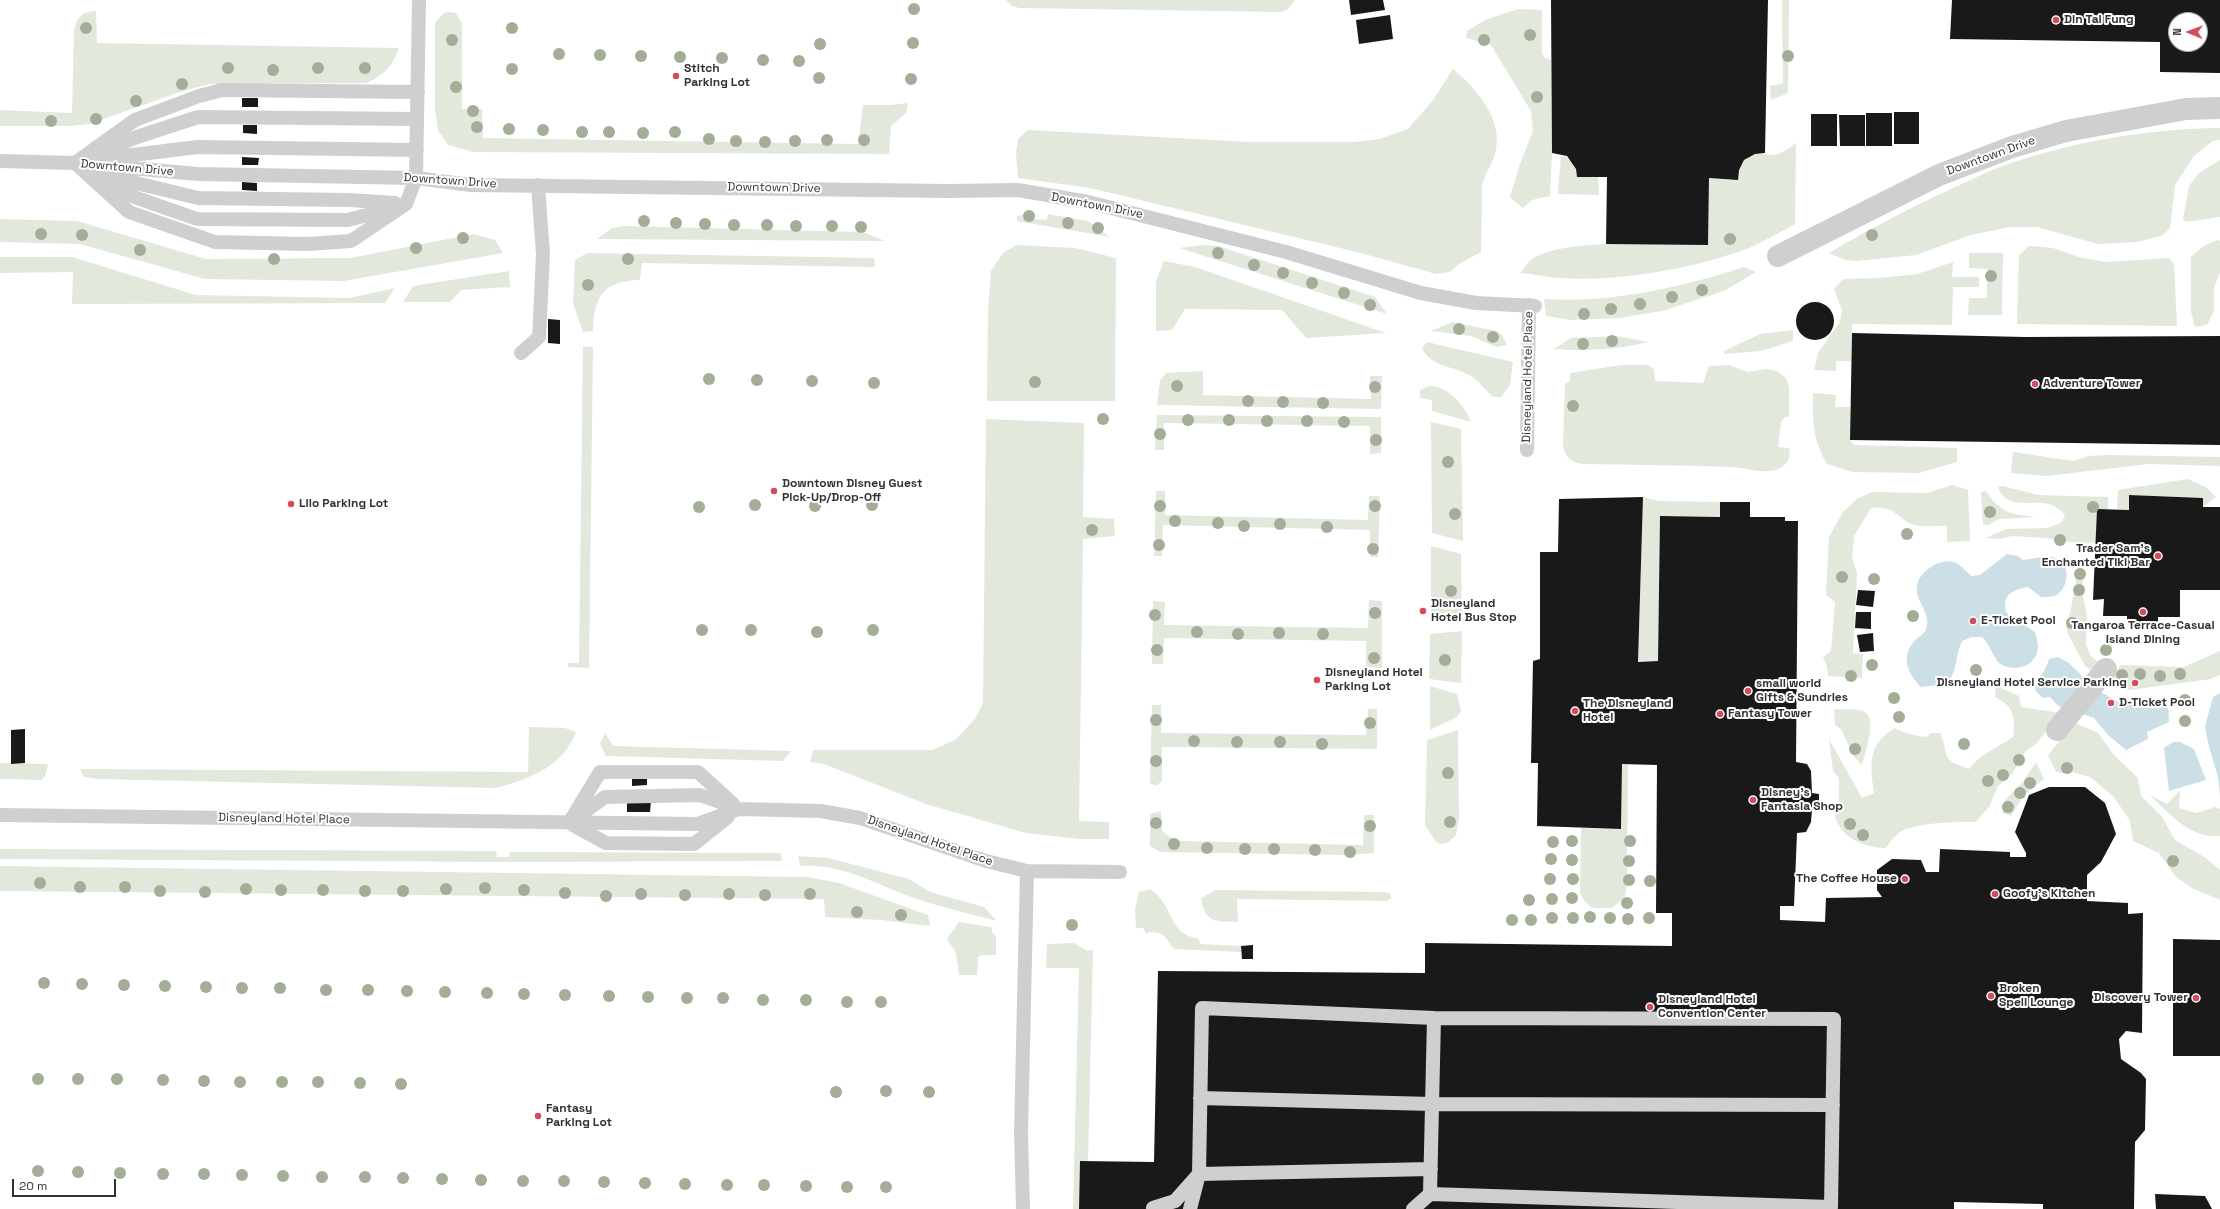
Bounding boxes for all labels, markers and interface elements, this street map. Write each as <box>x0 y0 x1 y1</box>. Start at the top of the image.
north arrow <box>2168 12 2208 52</box>
place label: Din Tai Fung <box>2064 13 2134 27</box>
marker: Din Tai Fung <box>2051 15 2061 25</box>
text: N <box>2170 28 2184 36</box>
place label: Stitch Parking Lot <box>684 62 750 90</box>
marker: Stitch Parking Lot <box>671 71 681 81</box>
street label: Downtown Drive <box>1945 133 2037 179</box>
street label: Downtown Drive <box>80 157 174 179</box>
street label: Downtown Drive <box>403 171 497 191</box>
street label: Downtown Drive <box>727 180 821 196</box>
street label: Downtown Drive <box>1050 190 1144 222</box>
street label: Disneyland Hotel Place <box>1520 311 1536 443</box>
place label: Adventure Tower <box>2043 377 2140 391</box>
marker: Adventure Tower <box>2030 379 2040 389</box>
place label: Downtown Disney Guest Pick-Up/Drop-Off <box>782 477 922 505</box>
marker: Downtown Disney Guest Pick-Up/Drop-Off <box>769 486 779 496</box>
place label: Lilo Parking Lot <box>299 497 388 511</box>
marker: Lilo Parking Lot <box>286 499 296 509</box>
place label: Trader Sam's Enchanted Tiki Bar <box>2042 542 2150 570</box>
marker: Trader Sam's Enchanted Tiki Bar <box>2153 551 2163 561</box>
place label: Disneyland Hotel Bus Stop <box>1431 597 1517 625</box>
marker: Disneyland Hotel Bus Stop <box>1418 606 1428 616</box>
marker: Tangaroa Terrace-Casual Island Dining <box>2138 607 2148 617</box>
place label: E-Ticket Pool <box>1981 614 2056 628</box>
marker: E-Ticket Pool <box>1968 616 1978 626</box>
place label: Tangaroa Terrace-Casual Island Dining <box>2071 619 2215 647</box>
place label: Disneyland Hotel Parking Lot <box>1325 666 1423 694</box>
marker: Disneyland Hotel Parking Lot <box>1312 675 1322 685</box>
place label: Disneyland Hotel Service Parking <box>1937 676 2127 690</box>
place label: small world Gifts & Sundries <box>1756 677 1848 705</box>
marker: Disneyland Hotel Service Parking <box>2130 678 2140 688</box>
marker: small world Gifts & Sundries <box>1743 686 1753 696</box>
place label: D-Ticket Pool <box>2119 696 2195 710</box>
place label: The Disneyland Hotel <box>1583 697 1672 725</box>
marker: D-Ticket Pool <box>2106 698 2116 708</box>
marker: The Disneyland Hotel <box>1570 706 1580 716</box>
place label: Fantasy Tower <box>1728 707 1812 721</box>
marker: Fantasy Tower <box>1715 709 1725 719</box>
place label: Disney's Fantasia Shop <box>1761 786 1843 814</box>
marker: Disney's Fantasia Shop <box>1748 795 1758 805</box>
street label: Disneyland Hotel Place <box>218 811 350 827</box>
street label: Disneyland Hotel Place <box>865 813 995 869</box>
place label: The Coffee House <box>1796 872 1897 886</box>
marker: The Coffee House <box>1900 874 1910 884</box>
place label: Goofy's Kitchen <box>2003 887 2096 901</box>
marker: Goofy's Kitchen <box>1990 889 2000 899</box>
place label: Broken Spell Lounge <box>1999 982 2073 1010</box>
marker: Broken Spell Lounge <box>1986 991 1996 1001</box>
place label: Discovery Tower <box>2093 991 2188 1005</box>
place label: Disneyland Hotel Convention Center <box>1658 993 1766 1021</box>
marker: Discovery Tower <box>2191 993 2201 1003</box>
marker: Disneyland Hotel Convention Center <box>1645 1002 1655 1012</box>
place label: Fantasy Parking Lot <box>546 1102 612 1130</box>
marker: Fantasy Parking Lot <box>533 1111 543 1121</box>
scale bar <box>14 1171 118 1197</box>
text: 20 m <box>19 1178 47 1194</box>

